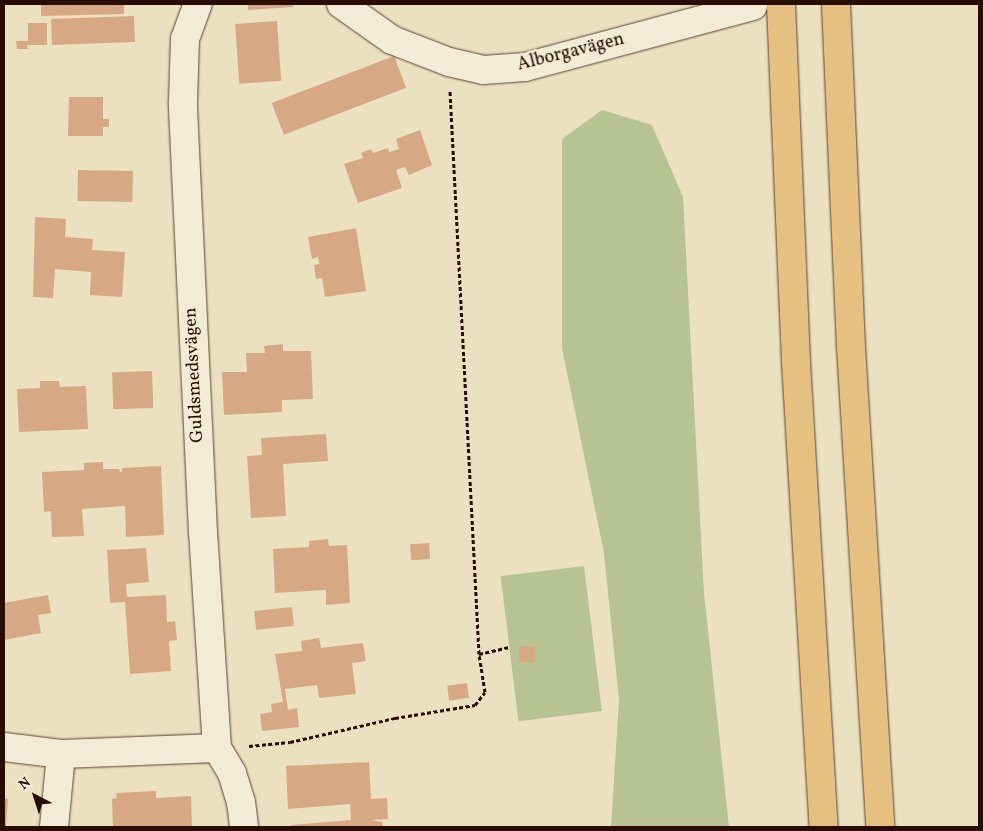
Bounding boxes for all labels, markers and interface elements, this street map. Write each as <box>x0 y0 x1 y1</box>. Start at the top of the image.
street label: Alborgavägen <box>515 29 627 77</box>
street label: Guldsmedsvägen <box>181 307 209 443</box>
north arrow <box>10 771 60 821</box>
text: N <box>15 774 35 795</box>

